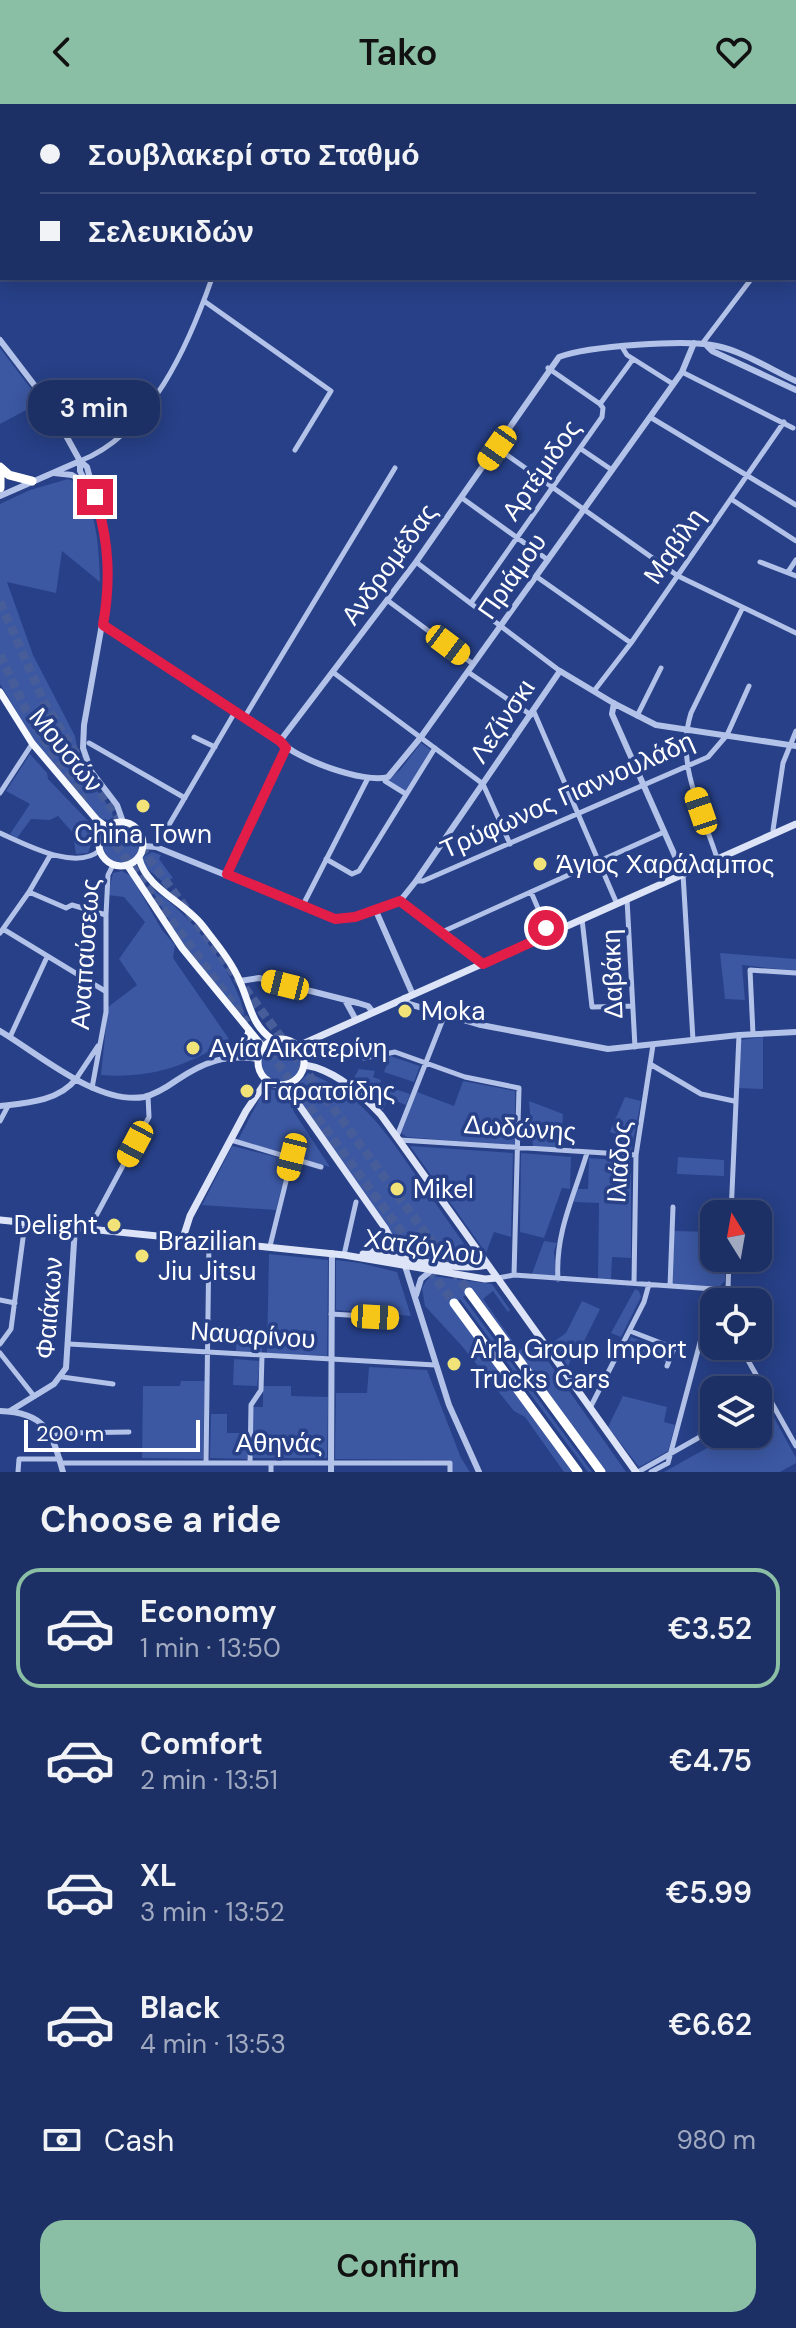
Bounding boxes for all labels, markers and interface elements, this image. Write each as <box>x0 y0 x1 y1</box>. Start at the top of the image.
text: Tako <box>358 29 438 76</box>
icon: back <box>40 30 84 74</box>
icon: heart <box>712 30 756 74</box>
text: Σουβλακερί στο Σταθμό <box>88 135 420 174</box>
text: Σελευκιδών <box>88 212 254 251</box>
callout: 3 min <box>29 381 161 437</box>
text: 3 min <box>60 391 128 425</box>
street label: Αρτέμιδος <box>494 413 588 527</box>
car <box>473 421 521 475</box>
route end <box>77 479 113 515</box>
street label: Ανδρομέδας <box>333 496 445 632</box>
street label: Μαβίλη <box>636 501 712 591</box>
street label: Πριάμου <box>470 526 554 626</box>
car <box>422 621 474 669</box>
street label: Λεζίνσκι <box>462 672 543 769</box>
street label: Μουσών <box>21 701 111 799</box>
street label: Τρύφωνος Γιαννουλάδη <box>435 724 699 866</box>
car <box>682 784 720 838</box>
marker: China Town <box>134 797 152 815</box>
place label: China Town <box>74 817 212 851</box>
place label: Άγιος Χαράλαμπος <box>556 847 774 881</box>
marker: Άγιος Χαράλαμπος <box>531 855 549 873</box>
street label: Αναπαύσεως <box>63 877 107 1031</box>
route start <box>528 910 564 946</box>
street label: Δαβάκη <box>593 929 631 1019</box>
car <box>259 968 311 1002</box>
place label: Moka <box>421 994 485 1028</box>
marker: Moka <box>396 1002 414 1020</box>
place label: Αγία Αικατερίνη <box>209 1031 387 1065</box>
marker: Αγία Αικατερίνη <box>184 1039 202 1057</box>
place label: Γαρατσίδης <box>263 1074 395 1108</box>
marker: Γαρατσίδης <box>238 1082 256 1100</box>
street label: Δωδώνης <box>463 1107 577 1149</box>
car <box>113 1117 157 1171</box>
street label: Ιλιάδος <box>599 1120 639 1204</box>
car <box>275 1131 309 1183</box>
place label: Mikel <box>413 1172 474 1206</box>
marker: Mikel <box>388 1180 406 1198</box>
north arrow <box>700 1200 772 1272</box>
map controls <box>700 1200 772 1448</box>
place label: Delight <box>14 1208 98 1242</box>
marker: Delight <box>105 1216 123 1234</box>
street label: Χατζόγλου <box>362 1221 486 1273</box>
place label: Brazilian Jiu Jitsu <box>158 1224 257 1288</box>
marker: Brazilian Jiu Jitsu <box>133 1247 151 1265</box>
street label: Φαιάκων <box>28 1255 70 1361</box>
button: locate <box>700 1288 772 1360</box>
car <box>350 1304 400 1330</box>
street label: Ναυαρίνου <box>189 1314 317 1356</box>
place label: Arla Group Import Trucks Cars <box>470 1332 687 1396</box>
marker: Arla Group Import Trucks Cars <box>445 1355 463 1373</box>
button: layers <box>700 1376 772 1448</box>
scale bar <box>24 1416 200 1452</box>
text: 200 m <box>36 1419 104 1448</box>
street label: Αθηνάς <box>236 1426 322 1460</box>
text: Choose a ride <box>40 1496 281 1543</box>
icon: car <box>44 1592 116 1664</box>
text: Economy <box>140 1592 277 1631</box>
text: €3.52 <box>668 1609 752 1648</box>
text: 1 min · 13:50 <box>140 1631 281 1665</box>
icon: car <box>44 1724 116 1796</box>
text: Comfort <box>140 1724 263 1763</box>
text: €4.75 <box>669 1741 752 1780</box>
text: 2 min · 13:51 <box>140 1763 278 1797</box>
icon: car <box>44 1856 116 1928</box>
text: XL <box>140 1856 177 1895</box>
text: €5.99 <box>666 1873 752 1912</box>
text: 3 min · 13:52 <box>140 1895 285 1929</box>
icon: car <box>44 1988 116 2060</box>
text: Black <box>140 1988 220 2027</box>
text: €6.62 <box>669 2005 752 2044</box>
text: 4 min · 13:53 <box>140 2027 286 2061</box>
icon: cash <box>40 2118 84 2162</box>
text: Cash <box>104 2121 174 2160</box>
text: 980 m <box>676 2123 756 2157</box>
button: Confirm <box>40 2220 756 2312</box>

